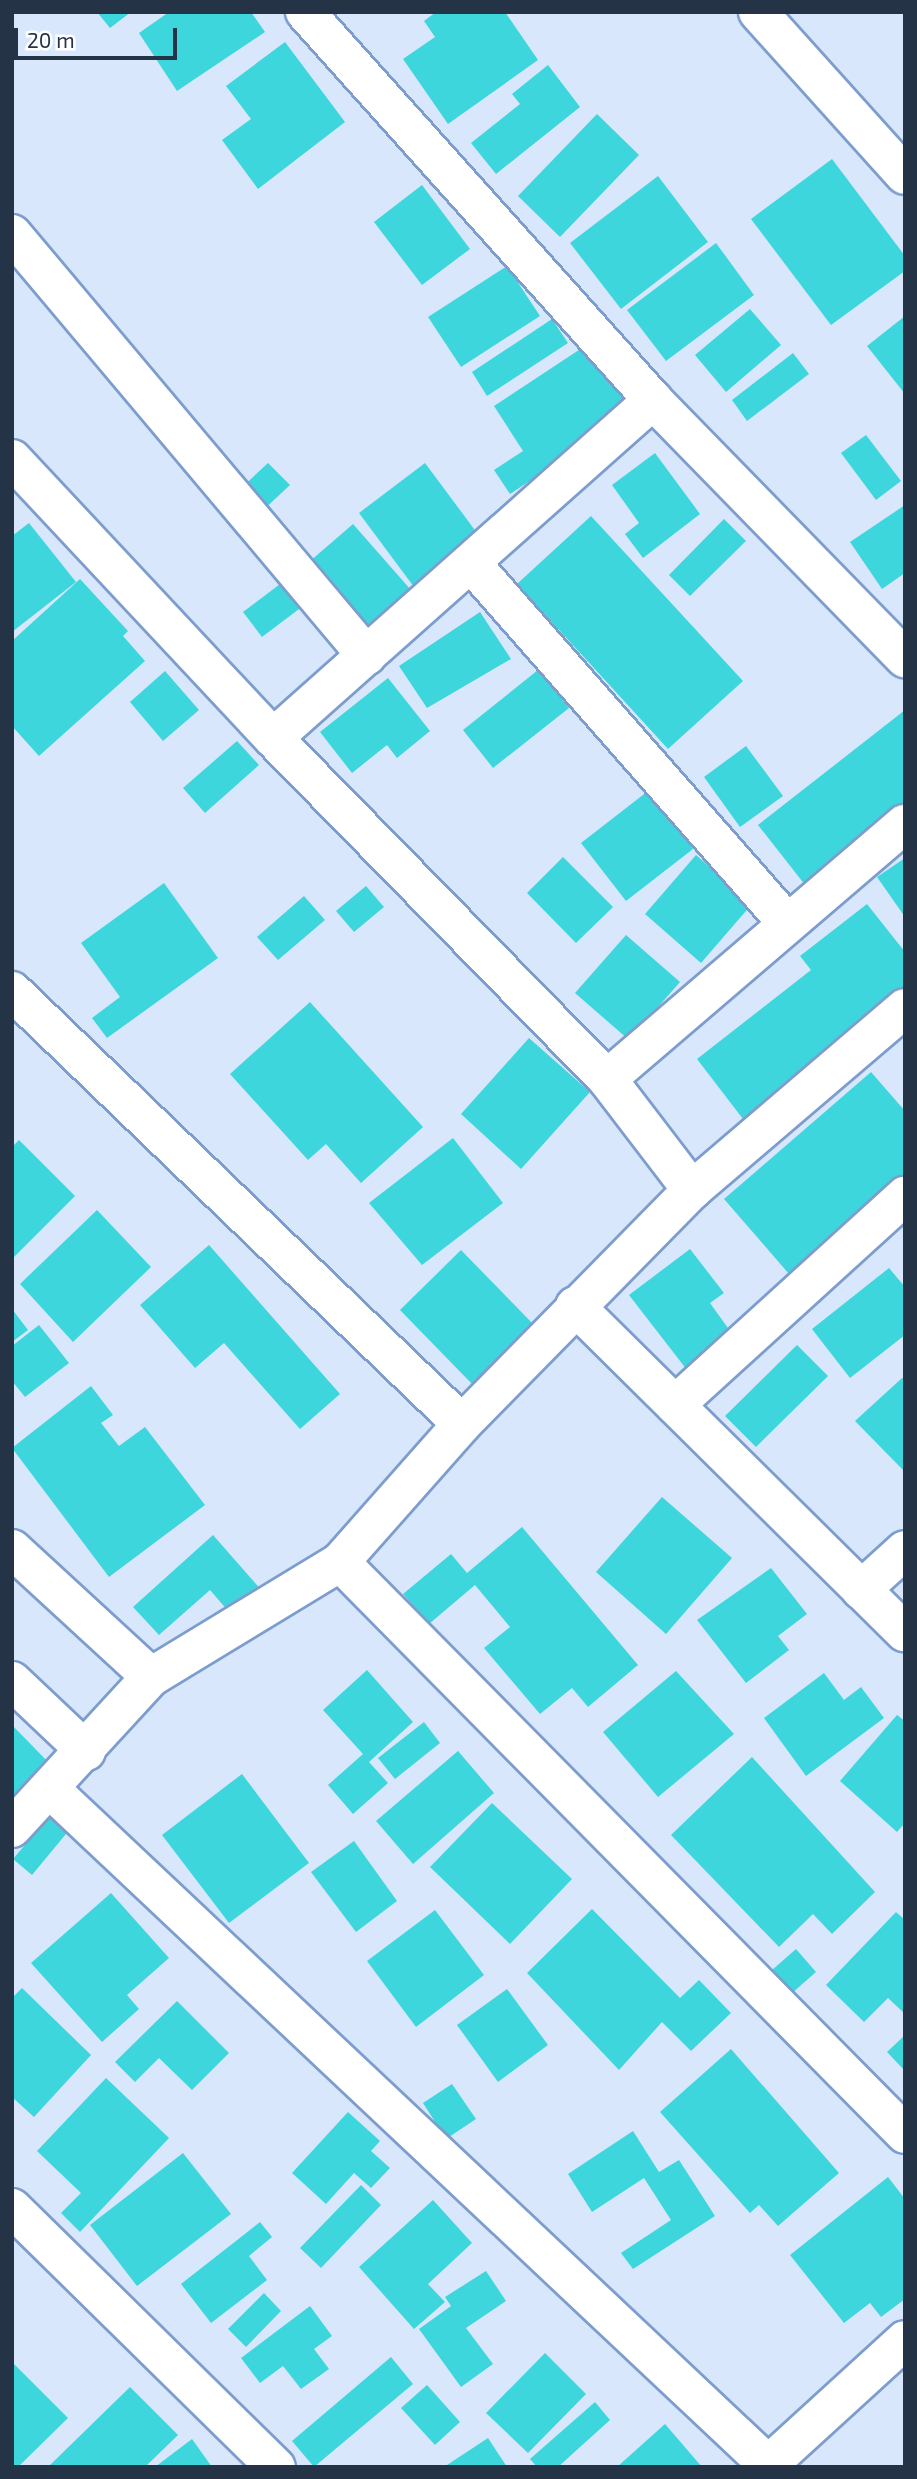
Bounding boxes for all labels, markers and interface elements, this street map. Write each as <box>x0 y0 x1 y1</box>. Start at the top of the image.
scale bar <box>18 14 180 58</box>
text: 20 m <box>27 27 75 52</box>

